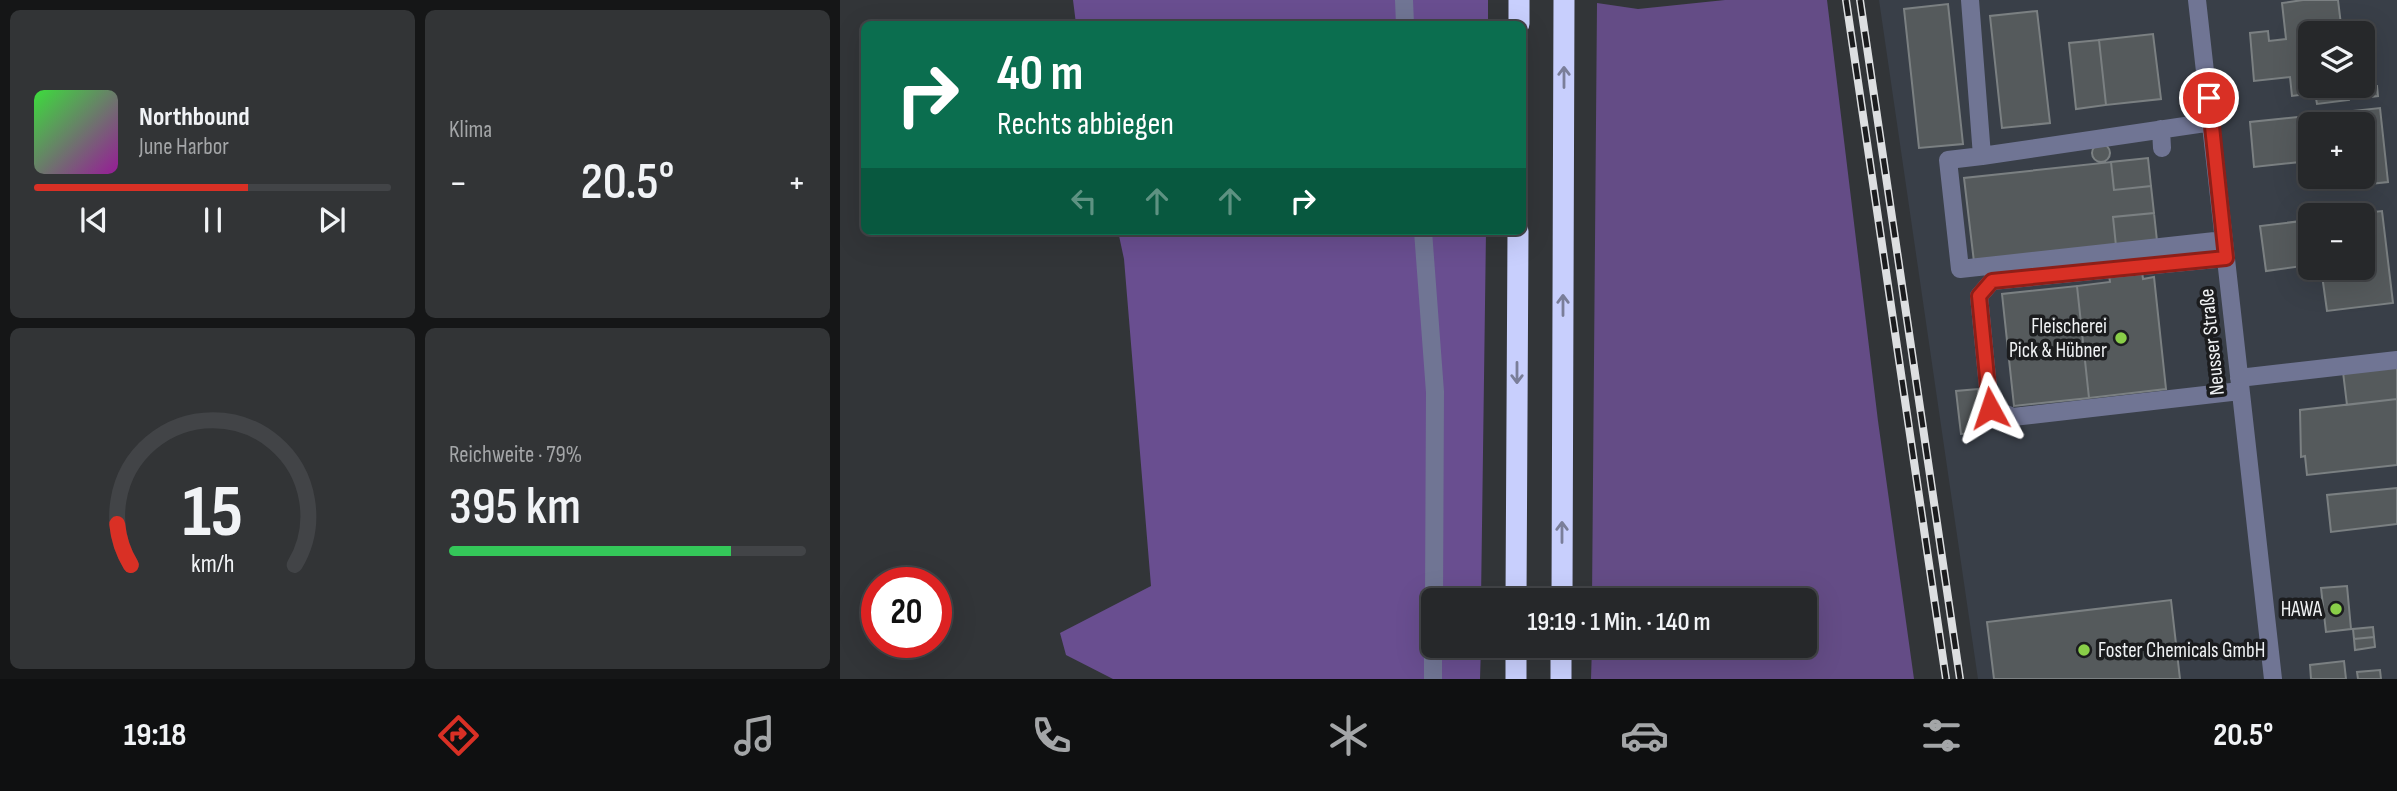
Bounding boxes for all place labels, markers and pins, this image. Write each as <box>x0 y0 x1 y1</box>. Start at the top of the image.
pin <box>2179 68 2239 128</box>
place label: Fleischerei Pick & Hübner <box>2009 314 2107 363</box>
marker: Fleischerei Pick & Hübner <box>2113 330 2129 346</box>
place label: HAWA <box>2281 597 2323 622</box>
marker: HAWA <box>2328 601 2344 617</box>
place label: Foster Chemicals GmbH <box>2098 638 2265 663</box>
marker: Foster Chemicals GmbH <box>2076 642 2092 658</box>

